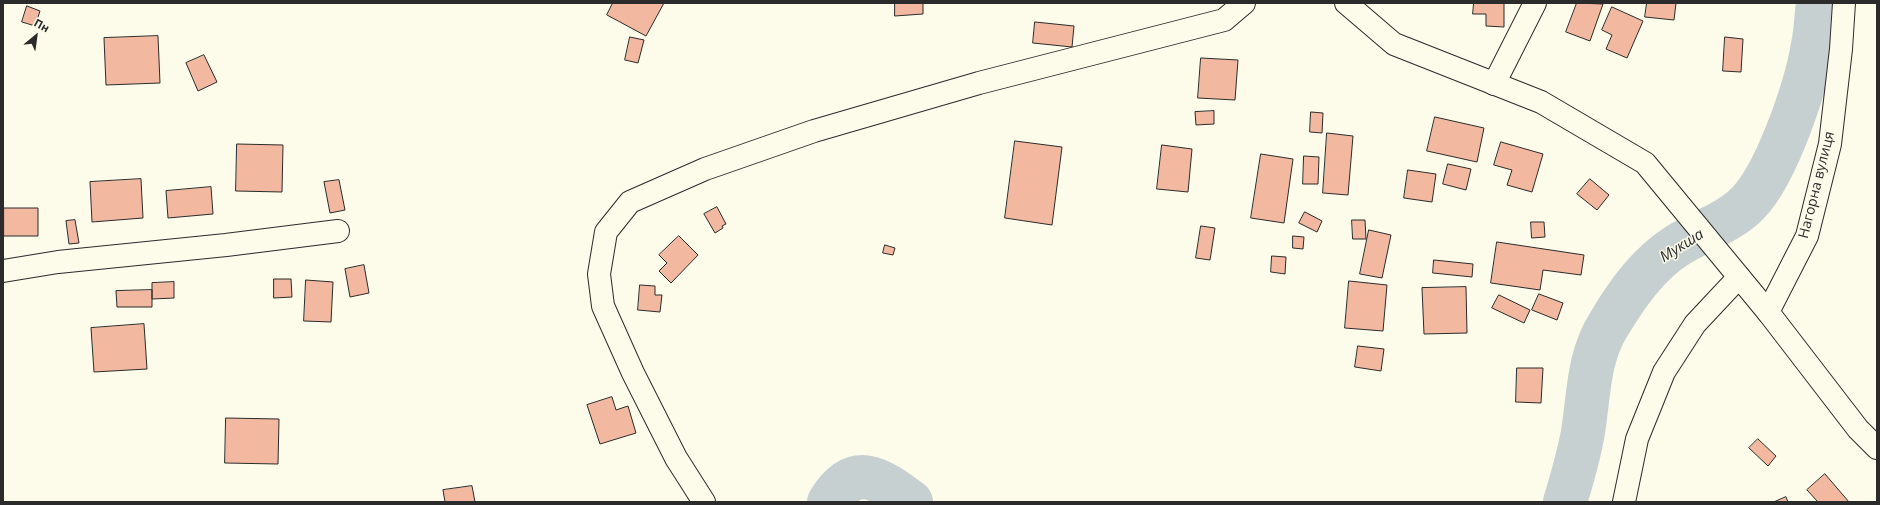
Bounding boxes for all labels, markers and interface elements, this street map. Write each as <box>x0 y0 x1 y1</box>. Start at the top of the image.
text: Пн <box>32 15 52 35</box>
north arrow <box>16 16 56 56</box>
street label: Нагорна вулиця <box>1796 130 1838 240</box>
water label: Мукша <box>1657 226 1707 266</box>

